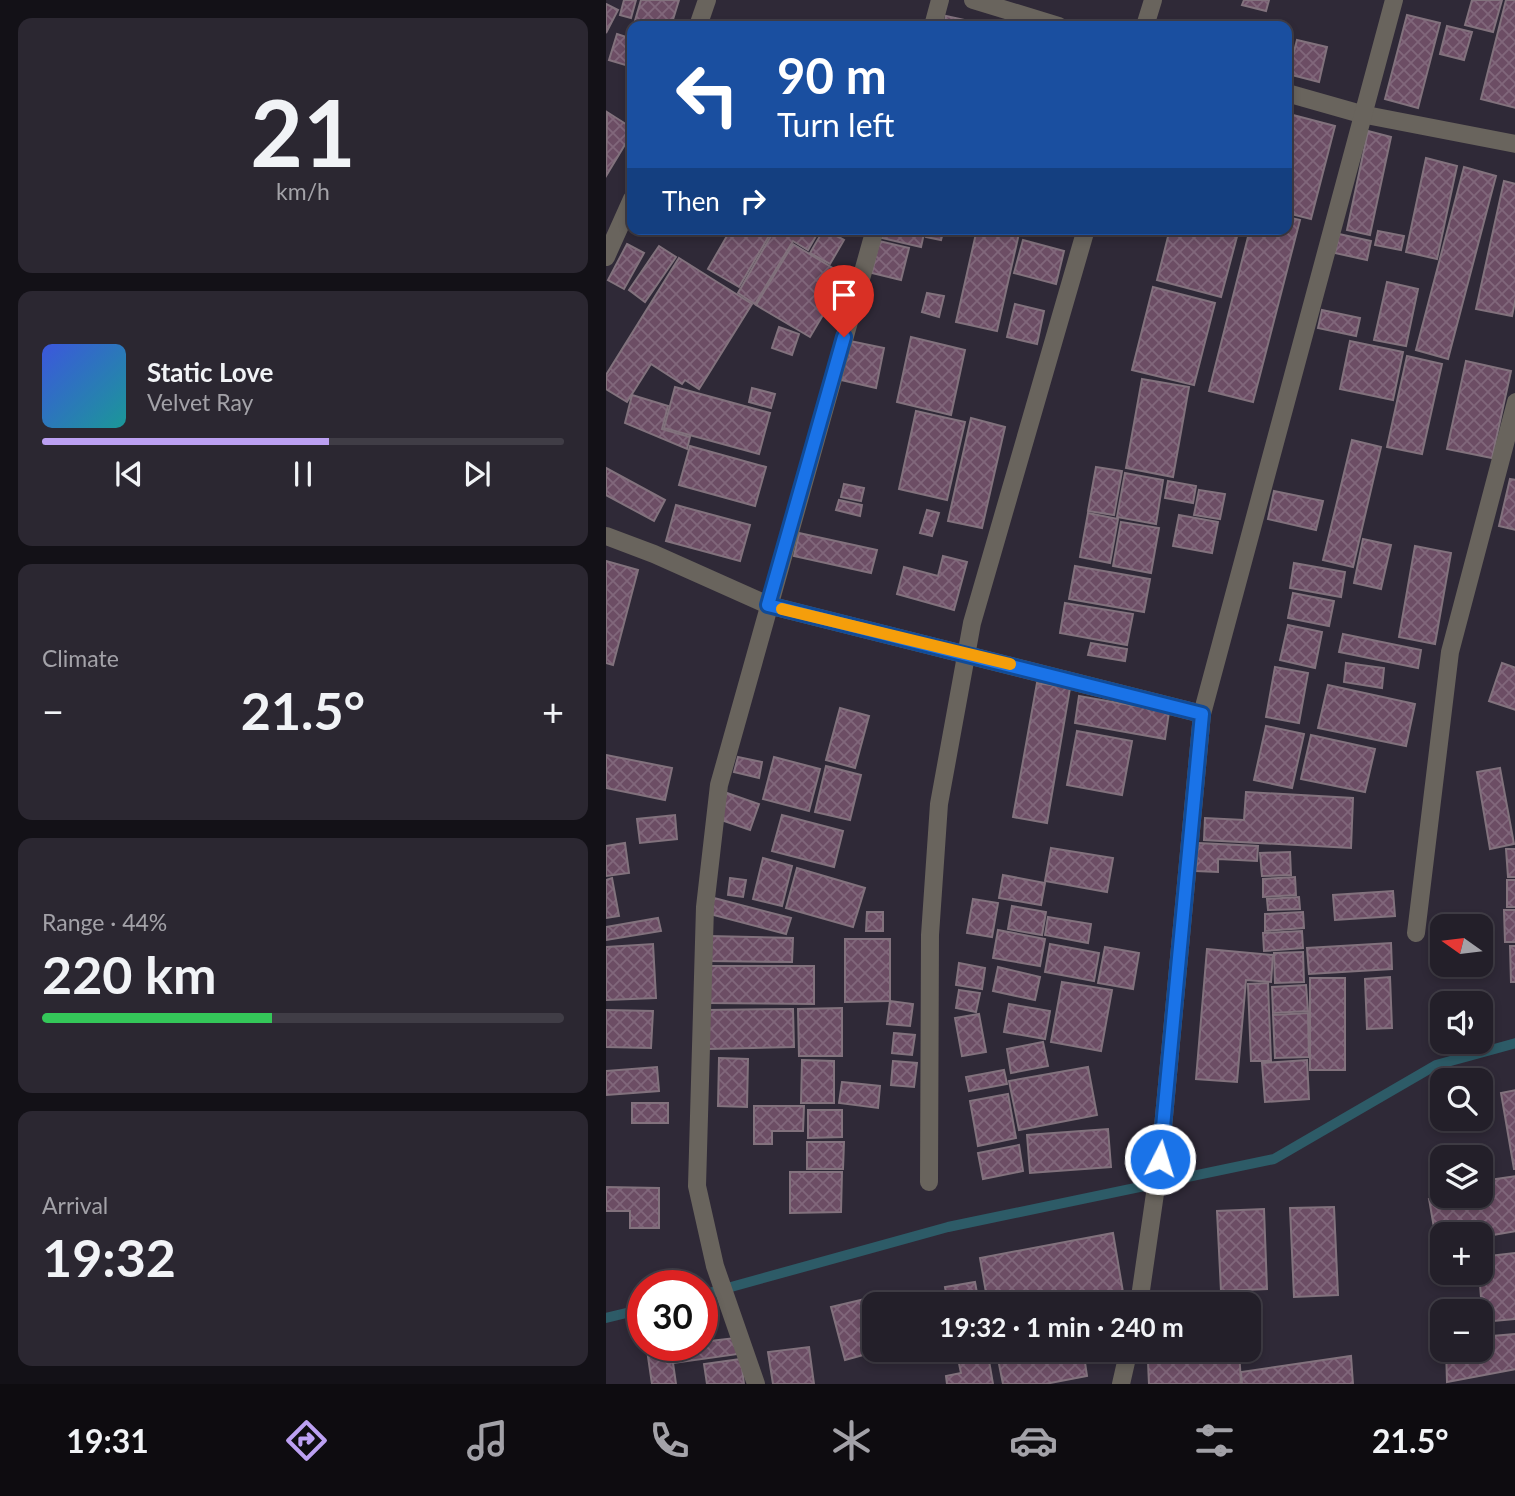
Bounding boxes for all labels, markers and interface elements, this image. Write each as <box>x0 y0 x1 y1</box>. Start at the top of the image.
text: 90 m <box>777 46 887 104</box>
icon: left <box>662 49 753 140</box>
text: 21 <box>250 77 356 186</box>
text: Turn left <box>777 105 894 144</box>
text: km/h <box>276 177 330 205</box>
icon: right <box>734 182 772 220</box>
text: Then <box>662 185 720 217</box>
pin <box>814 265 874 337</box>
icon: arrive <box>825 276 863 314</box>
text: Static Love <box>147 356 274 388</box>
text: Velvet Ray <box>147 388 253 416</box>
icon: previous <box>110 455 148 493</box>
icon: pause <box>284 455 322 493</box>
icon: next <box>458 455 496 493</box>
text: Climate <box>42 644 119 672</box>
text: 21.5° <box>241 679 365 741</box>
text: − <box>42 688 64 734</box>
text: + <box>542 688 564 734</box>
text: Range · 44% <box>42 908 167 936</box>
north arrow <box>1430 914 1493 976</box>
map controls <box>1430 914 1493 1362</box>
text: 220 km <box>42 943 216 1005</box>
button: sound <box>1430 991 1493 1054</box>
button: search <box>1430 1068 1493 1131</box>
position arrow <box>1123 1122 1197 1196</box>
button: layers <box>1430 1145 1493 1208</box>
text: Arrival <box>42 1191 108 1219</box>
button: + <box>1430 1222 1493 1285</box>
text: 19:32 <box>42 1226 176 1288</box>
speed limit sign: 30 <box>627 1270 718 1361</box>
button: − <box>1430 1299 1493 1362</box>
text: 19:32 · 1 min · 240 m <box>939 1311 1184 1343</box>
icon: directions <box>282 1416 331 1465</box>
icon: music <box>463 1416 512 1465</box>
icon: phone <box>645 1416 694 1465</box>
icon: climate <box>827 1416 876 1465</box>
icon: car <box>1009 1416 1058 1465</box>
icon: filters <box>1190 1416 1239 1465</box>
text: 19:31 <box>66 1421 149 1460</box>
text: 21.5° <box>1372 1421 1449 1460</box>

